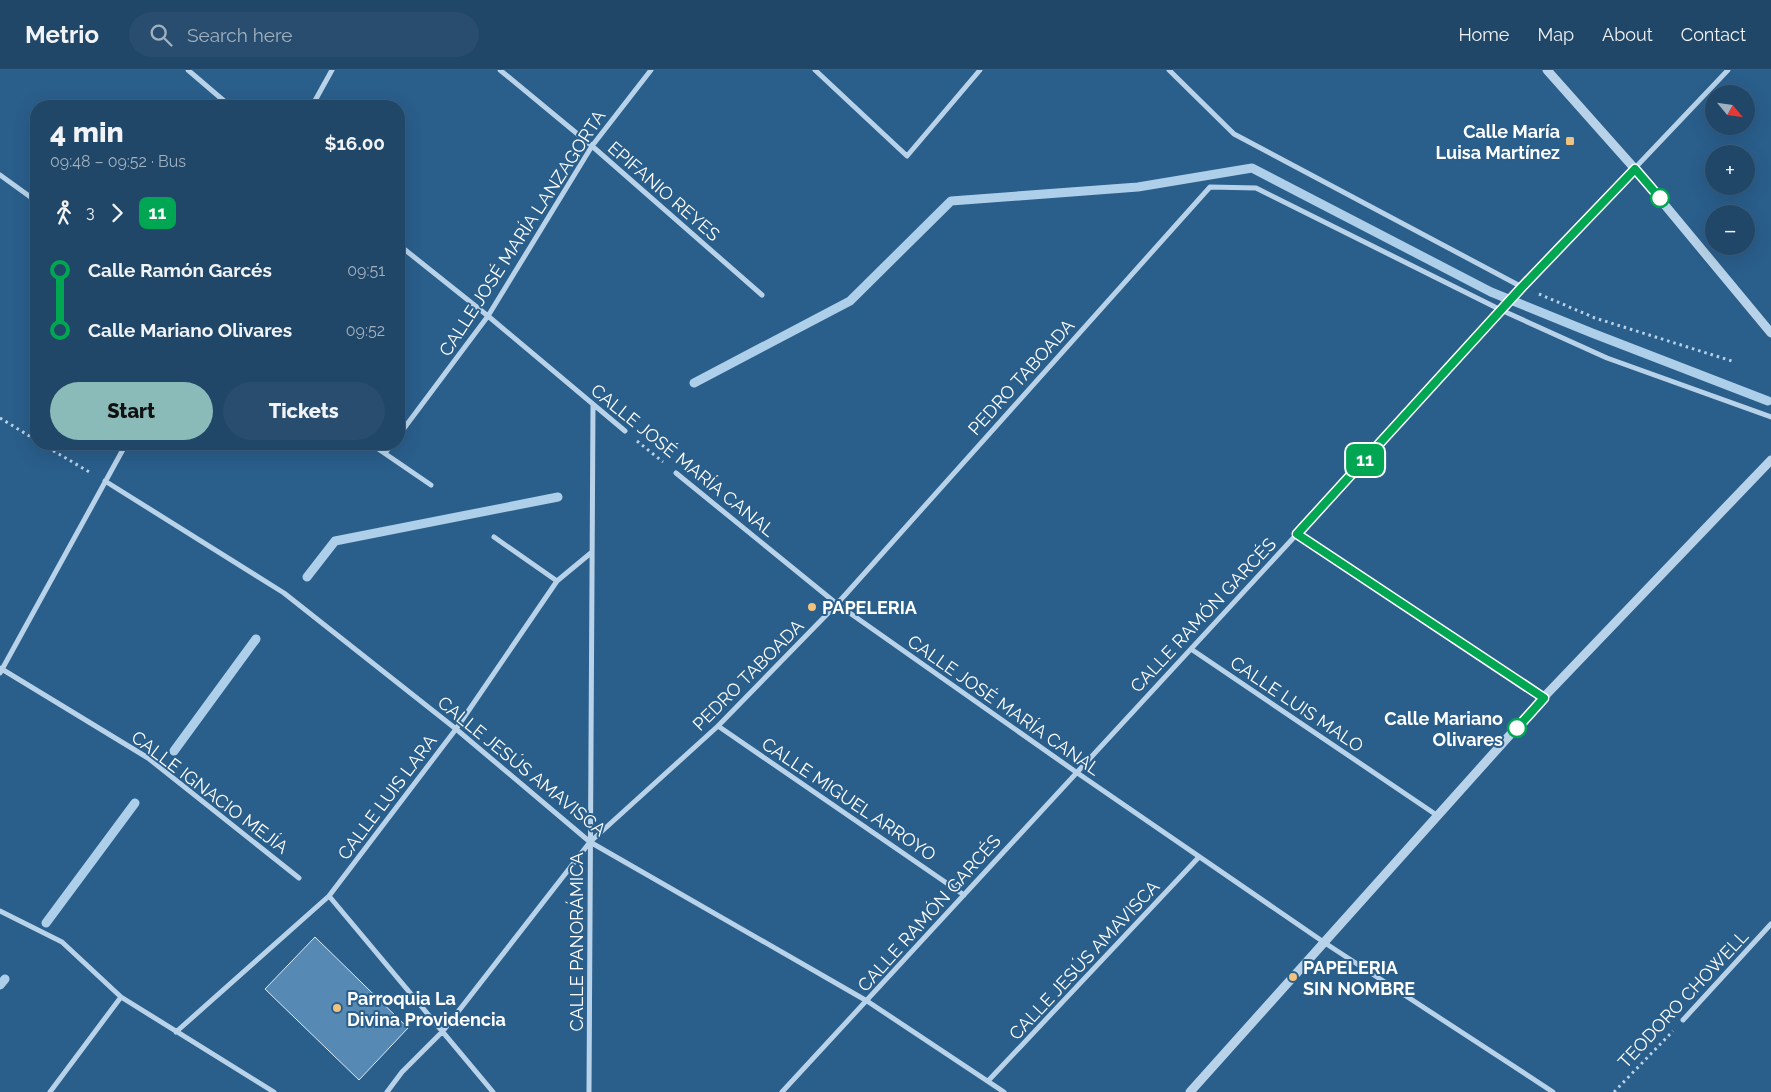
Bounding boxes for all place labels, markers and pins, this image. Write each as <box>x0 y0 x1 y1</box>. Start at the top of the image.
place label: Calle María Luisa Martínez <box>1436 121 1560 163</box>
marker: Calle María Luisa Martínez <box>1564 135 1576 147</box>
unlabelled marker <box>1650 188 1670 208</box>
place label: PAPELERIA <box>822 597 918 618</box>
marker: PAPELERIA <box>806 601 818 613</box>
place label: Calle Mariano Olivares <box>1384 708 1503 750</box>
marker: Calle Mariano Olivares <box>1507 718 1527 738</box>
place label: PAPELERIA SIN NOMBRE <box>1303 957 1415 999</box>
marker: PAPELERIA SIN NOMBRE <box>1287 971 1299 983</box>
place label: Parroquia La Divina Providencia <box>347 988 506 1030</box>
marker: Parroquia La Divina Providencia <box>331 1002 343 1014</box>

